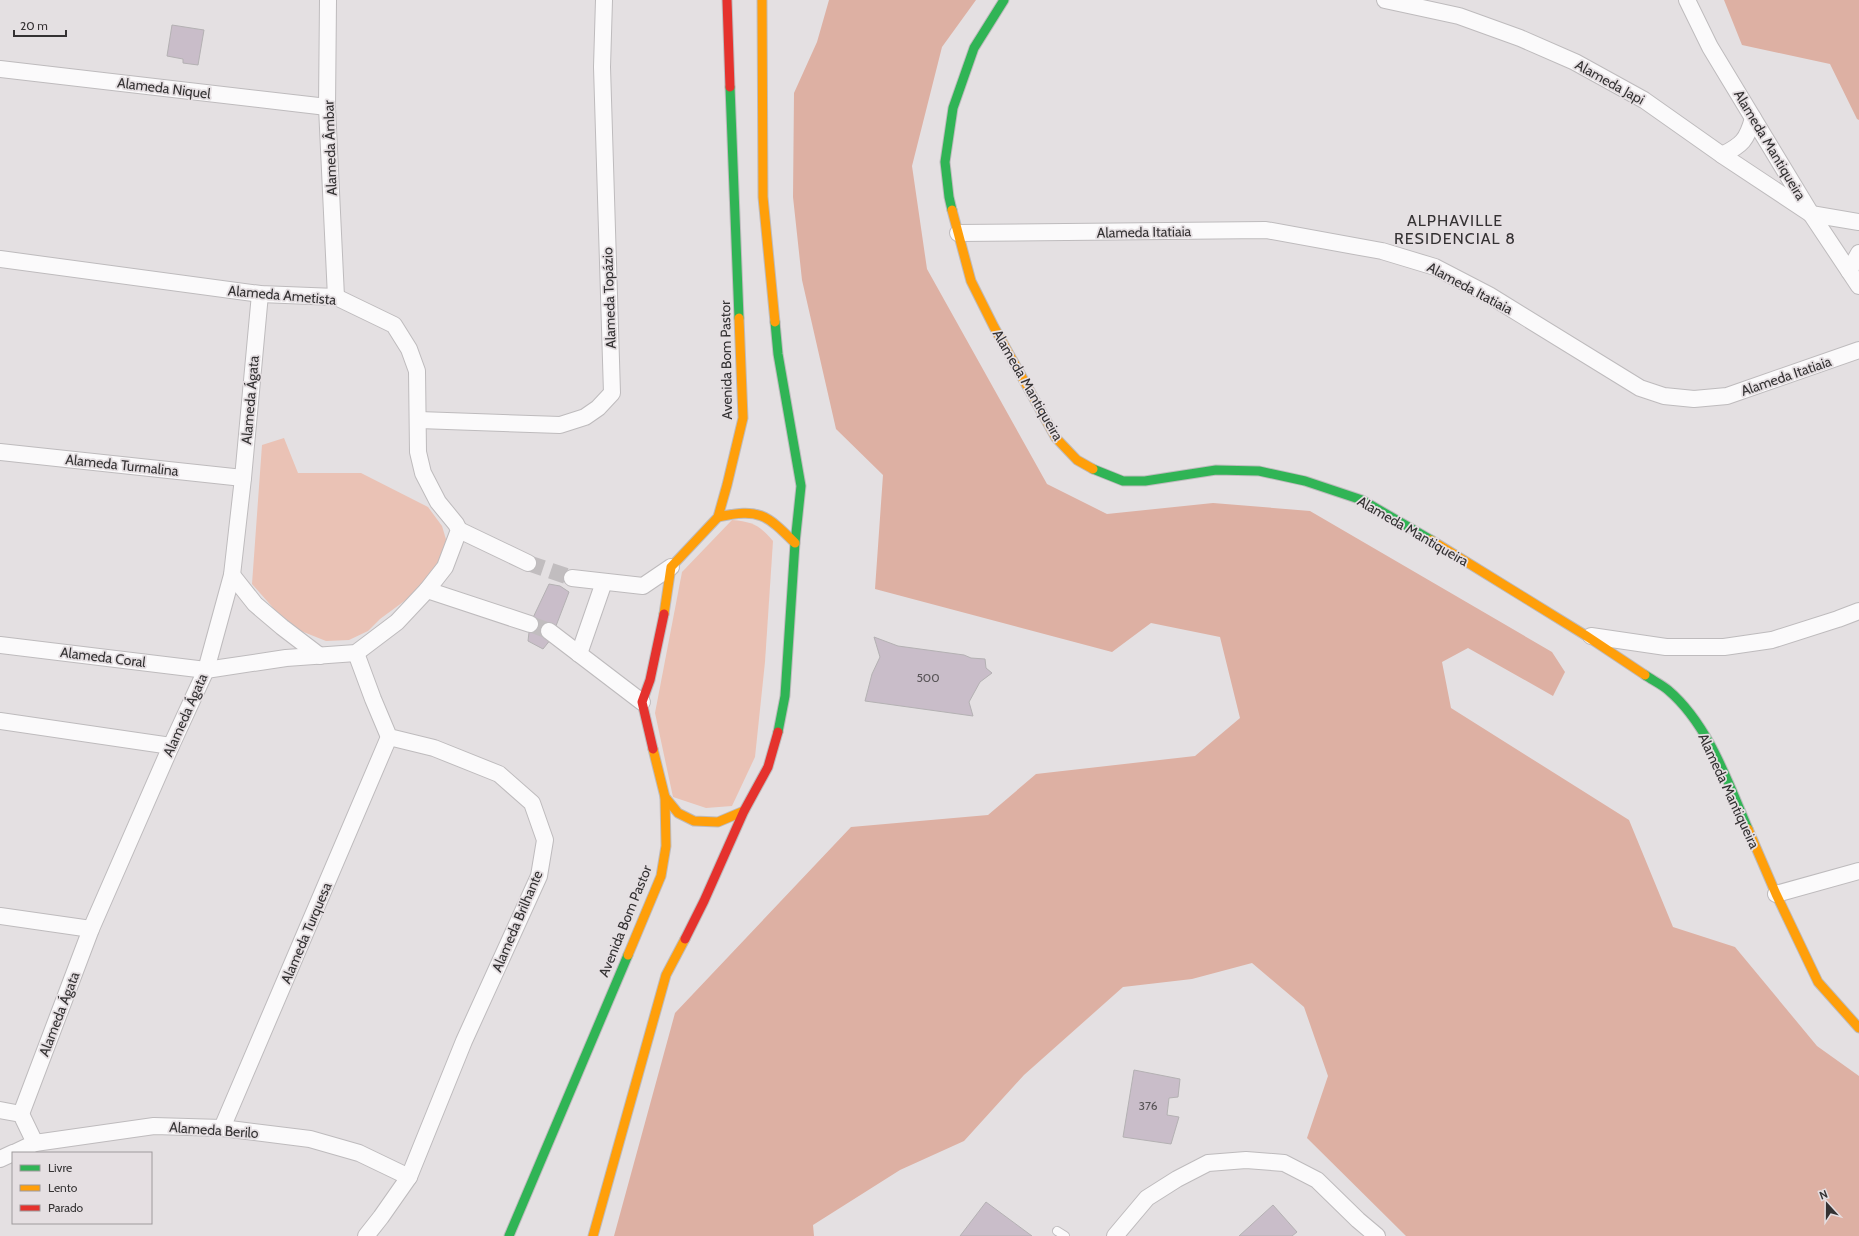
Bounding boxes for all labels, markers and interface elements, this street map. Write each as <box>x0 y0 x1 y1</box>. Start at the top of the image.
scale bar <box>14 12 66 38</box>
text: 20 m <box>20 18 48 33</box>
street label: Alameda Japi <box>1572 56 1648 108</box>
street label: Alameda Niquel <box>116 73 212 103</box>
street label: Alameda Mantiqueira <box>1730 87 1810 204</box>
street label: Alameda Âmbar <box>319 99 341 196</box>
district label: ALPHAVILLE RESIDENCIAL 8 <box>1394 211 1516 248</box>
street label: Alameda Itatiaia <box>1097 222 1192 242</box>
street label: Alameda Topázio <box>598 247 620 349</box>
street label: Alameda Itatiaia <box>1424 258 1516 318</box>
street label: Alameda Ametista <box>227 281 337 309</box>
street label: Avenida Bom Pastor <box>716 300 736 420</box>
street label: Alameda Mantiqueira <box>989 326 1067 444</box>
street label: Alameda Itatiaia <box>1738 352 1834 400</box>
street label: Alameda Ágata <box>237 355 263 445</box>
street label: Alameda Turmalina <box>65 450 180 480</box>
street label: Alameda Mantiqueira <box>1354 492 1472 570</box>
street label: Alameda Coral <box>59 643 148 671</box>
street label: Alameda Ágata <box>159 670 211 759</box>
house number: 500 <box>916 670 940 685</box>
street label: Alameda Mantiqueira <box>1694 730 1764 852</box>
street label: Avenida Bom Pastor <box>594 862 656 980</box>
street label: Alameda Brilhante <box>488 868 546 974</box>
street label: Alameda Turquesa <box>277 879 336 986</box>
street label: Alameda Ágata <box>35 969 83 1059</box>
house number: 376 <box>1138 1098 1158 1113</box>
street label: Alameda Berilo <box>169 1118 260 1142</box>
legend <box>12 1152 152 1224</box>
text: Livre <box>48 1160 72 1175</box>
text: Lento <box>48 1180 78 1195</box>
north arrow <box>1807 1184 1847 1224</box>
text: N <box>1817 1187 1830 1203</box>
text: Parado <box>48 1200 84 1215</box>

